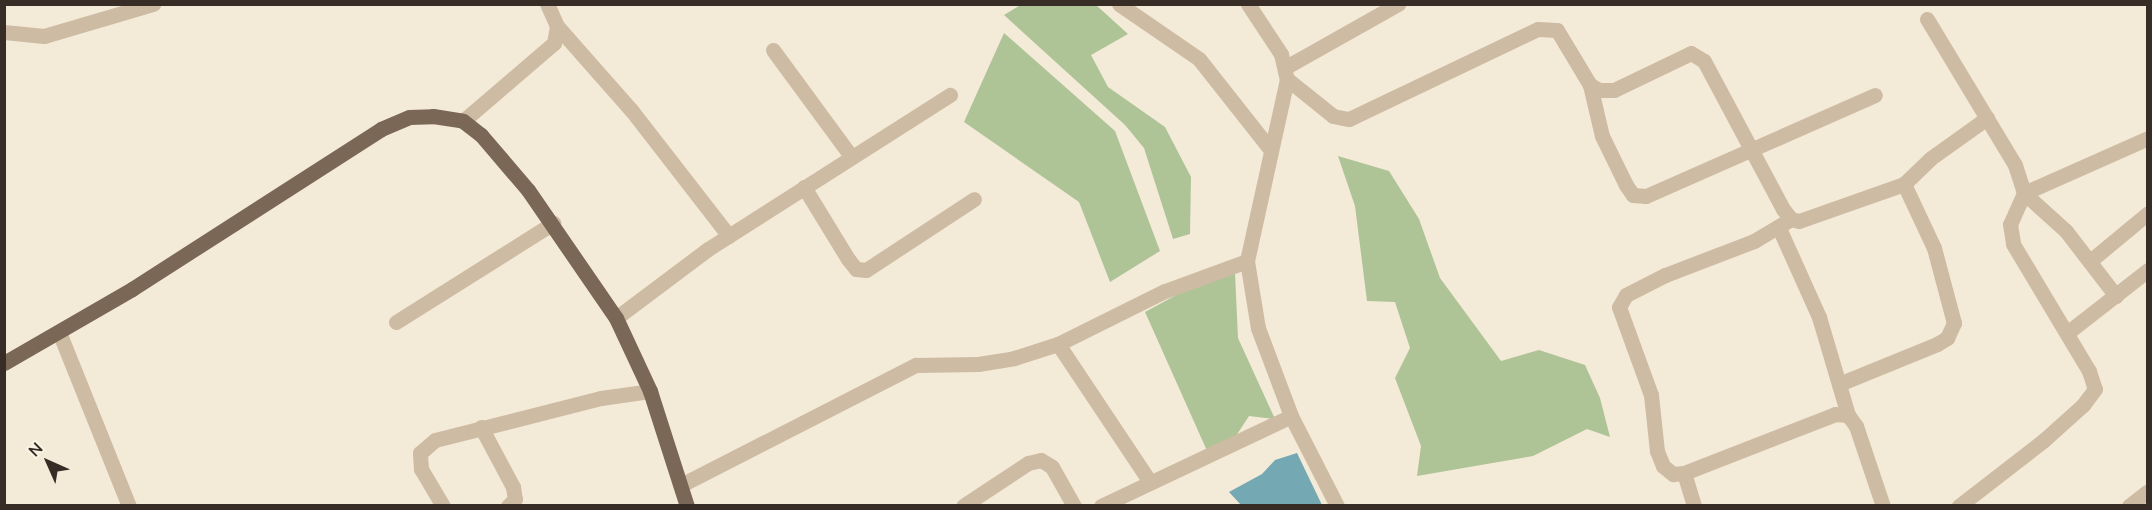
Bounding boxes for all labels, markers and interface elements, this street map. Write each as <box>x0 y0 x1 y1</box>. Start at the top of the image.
north arrow <box>18 432 78 492</box>
text: N <box>24 438 47 461</box>

